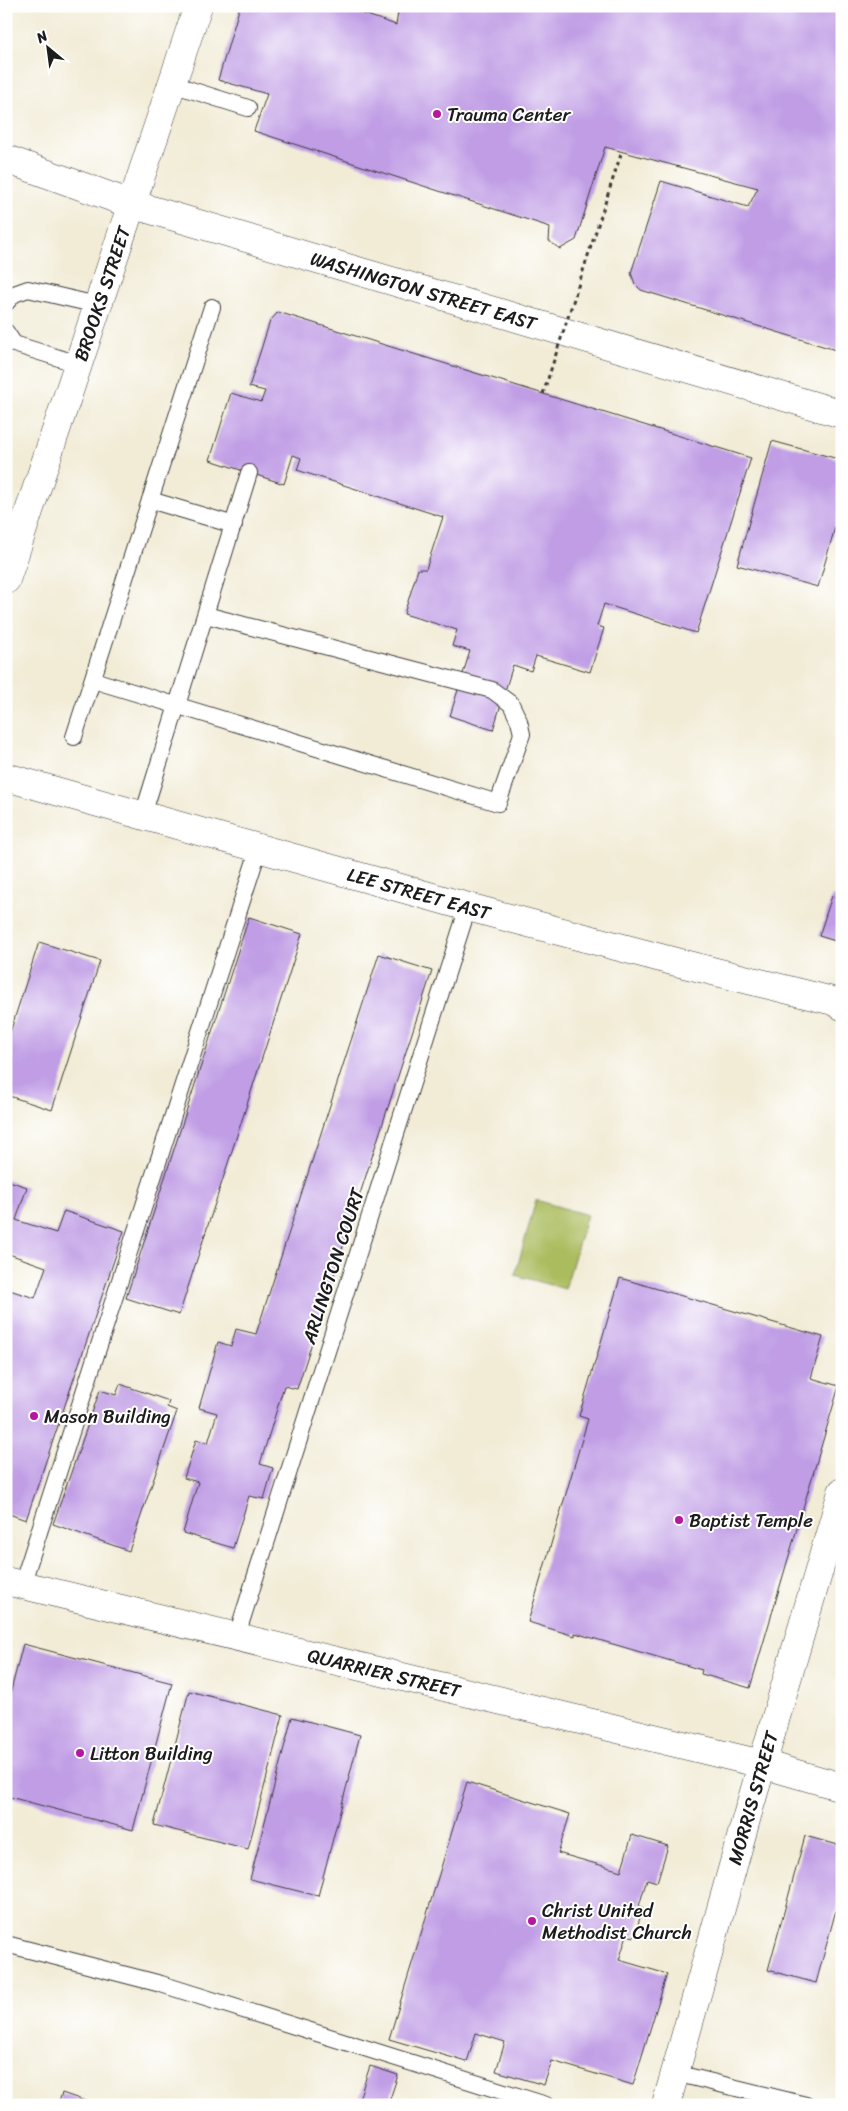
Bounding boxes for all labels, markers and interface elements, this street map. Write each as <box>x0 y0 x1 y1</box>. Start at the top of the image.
north arrow <box>22 22 72 72</box>
text: N <box>31 24 53 51</box>
place label: Trauma Center <box>447 98 571 131</box>
marker: Trauma Center <box>431 108 443 120</box>
street label: BROOKS STREET <box>64 221 140 366</box>
street label: WASHINGTON STREET EAST <box>306 241 542 340</box>
street label: LEE STREET EAST <box>343 857 496 929</box>
street label: ARLINGTON COURT <box>292 1182 374 1349</box>
place label: Mason Building <box>44 1400 171 1433</box>
marker: Mason Building <box>28 1410 40 1422</box>
place label: Baptist Temple <box>689 1504 813 1537</box>
marker: Baptist Temple <box>673 1514 685 1526</box>
street label: QUARRIER STREET <box>304 1638 465 1707</box>
street label: MORRIS STREET <box>718 1726 788 1869</box>
place label: Litton Building <box>90 1737 213 1770</box>
marker: Litton Building <box>74 1747 86 1759</box>
place label: Christ United Methodist Church <box>542 1894 692 1949</box>
marker: Christ United Methodist Church <box>526 1915 538 1927</box>

